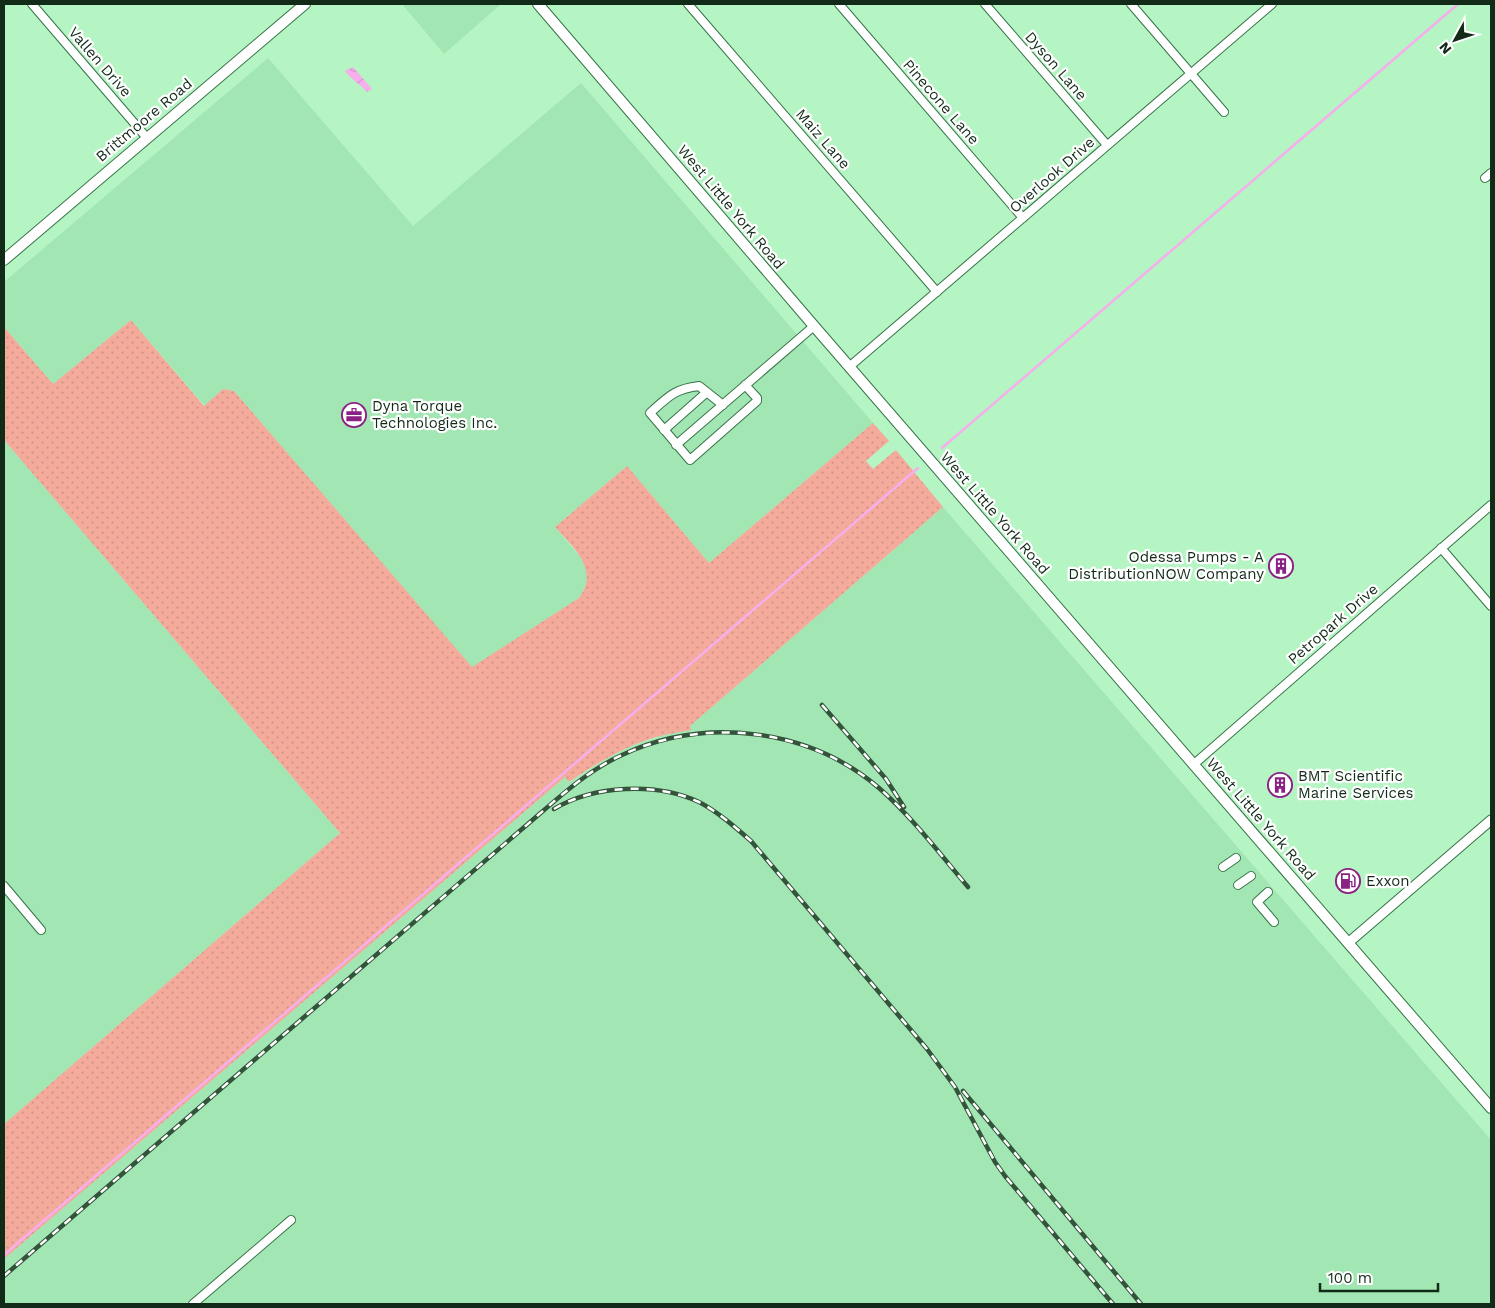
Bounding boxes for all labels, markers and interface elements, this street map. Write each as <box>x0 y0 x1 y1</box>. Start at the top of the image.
north arrow <box>1430 15 1480 65</box>
street label: Vallen Drive <box>65 23 135 101</box>
street label: Dyson Lane <box>1021 28 1091 104</box>
text: N <box>1436 39 1455 57</box>
street label: Pinecone Lane <box>899 56 983 148</box>
street label: Brittmoore Road <box>92 75 196 165</box>
street label: Maiz Lane <box>792 105 854 173</box>
street label: Overlook Drive <box>1006 133 1098 217</box>
street label: West Little York Road <box>674 141 788 273</box>
place label: Dyna Torque Technologies Inc. <box>372 397 497 432</box>
office icon: Dyna Torque Technologies Inc. <box>341 402 367 428</box>
street label: West Little York Road <box>937 448 1053 578</box>
place label: Odessa Pumps - A DistributionNOW Company <box>1068 548 1264 583</box>
building icon: Odessa Pumps - A DistributionNOW Company <box>1268 553 1294 579</box>
street label: Petropark Drive <box>1284 580 1382 668</box>
street label: West Little York Road <box>1203 754 1319 884</box>
place label: BMT Scientific Marine Services <box>1298 767 1414 802</box>
building icon: BMT Scientific Marine Services <box>1267 772 1293 798</box>
fuel station icon: Exxon <box>1335 868 1361 894</box>
place label: Exxon <box>1366 872 1410 890</box>
scale bar <box>1320 1260 1438 1292</box>
text: 100 m <box>1328 1269 1372 1287</box>

